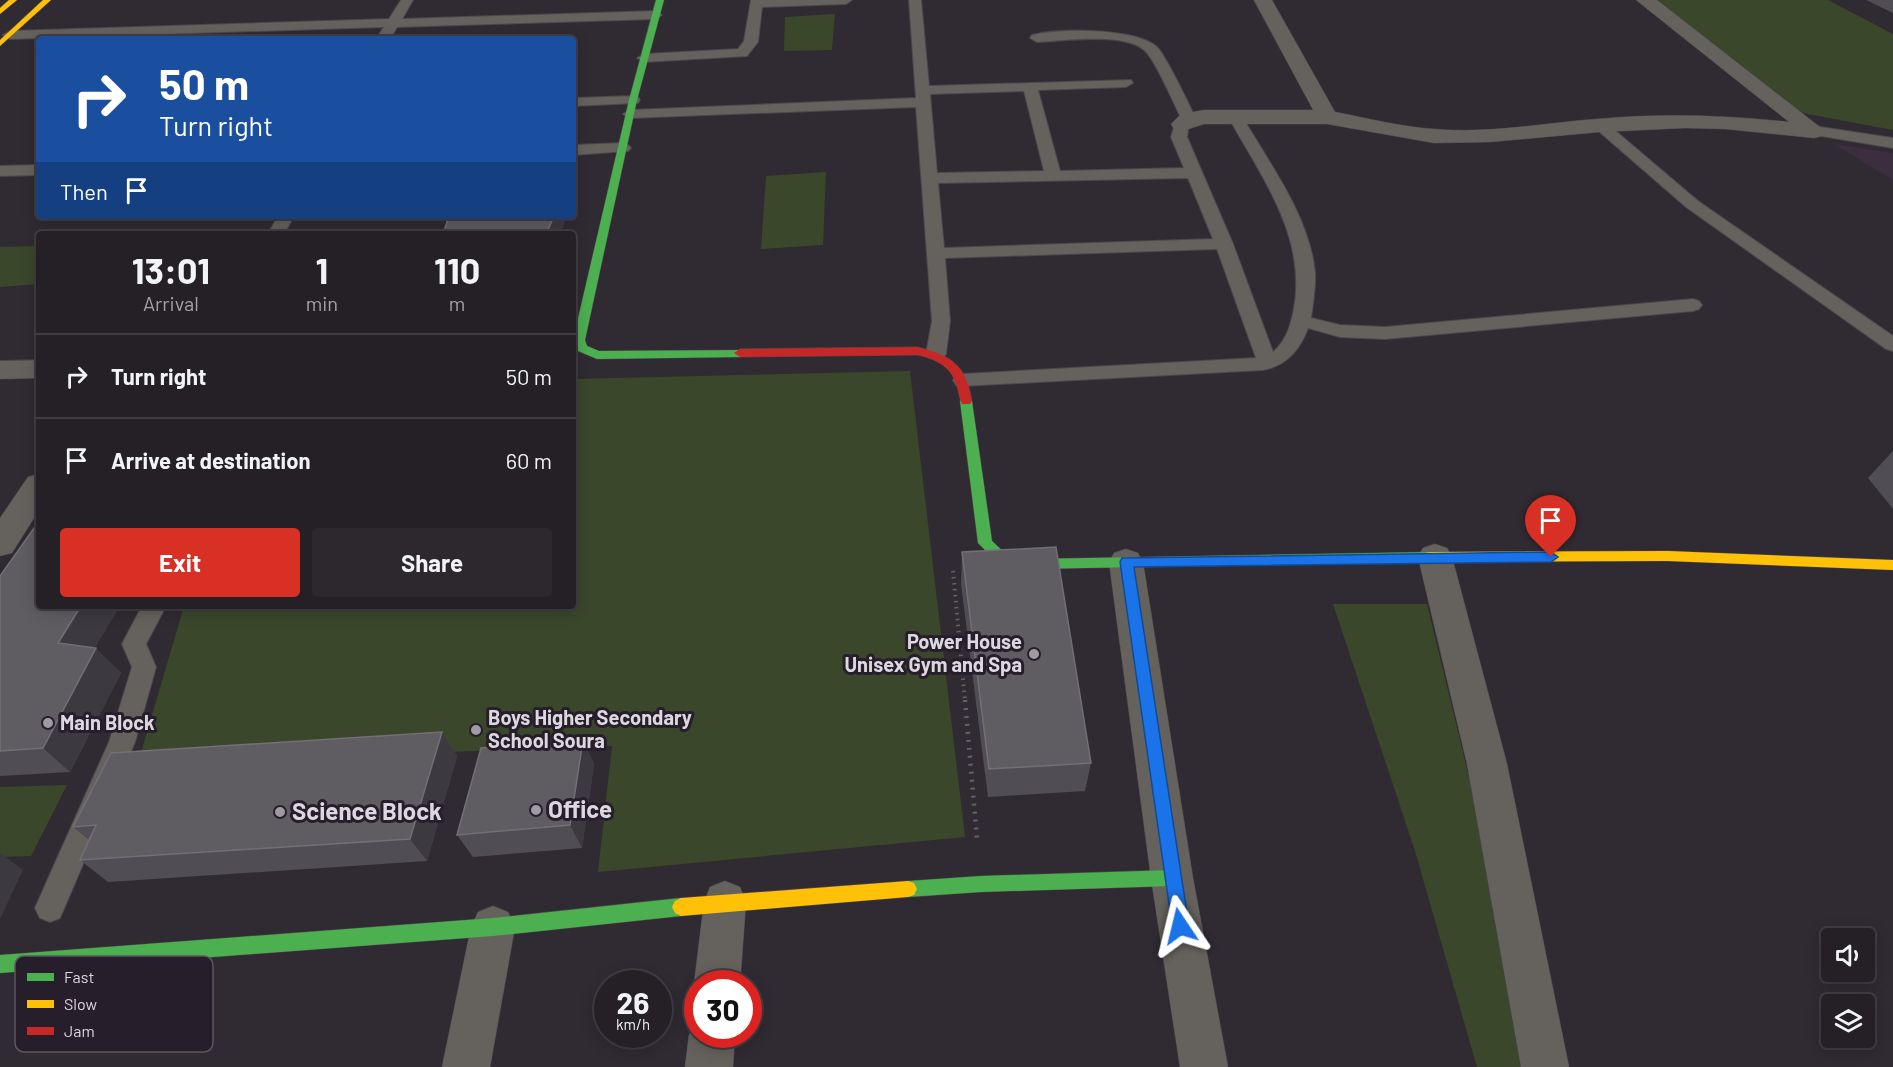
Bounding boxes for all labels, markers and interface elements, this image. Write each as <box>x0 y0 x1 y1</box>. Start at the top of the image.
text: 50 m <box>159 58 249 108</box>
icon: right <box>60 60 138 138</box>
text: Turn right <box>159 109 273 141</box>
icon: arrive <box>120 174 153 207</box>
text: Then <box>60 178 108 204</box>
text: 13:01 <box>132 248 210 291</box>
text: 1 <box>316 248 328 291</box>
text: 110 <box>434 248 480 291</box>
text: Arrival <box>143 291 199 315</box>
text: min <box>306 291 338 315</box>
text: m <box>449 291 465 315</box>
icon: right <box>60 360 93 393</box>
text: Turn right <box>111 363 206 389</box>
text: 50 m <box>506 363 552 389</box>
icon: arrive <box>60 444 93 477</box>
text: Arrive at destination <box>111 447 310 473</box>
text: 60 m <box>506 447 552 473</box>
pin <box>1525 495 1576 557</box>
icon: arrive <box>1534 504 1567 537</box>
button: Exit <box>60 528 300 597</box>
button: Share <box>312 528 552 597</box>
place label: Power House Unisex Gym and Spa <box>845 629 1022 676</box>
marker: Power House Unisex Gym and Spa <box>1027 647 1041 661</box>
place label: Boys Higher Secondary School Soura <box>488 705 692 752</box>
place label: Main Block <box>60 710 155 734</box>
marker: Main Block <box>41 716 55 730</box>
marker: Boys Higher Secondary School Soura <box>469 723 483 737</box>
place label: Office <box>548 794 612 823</box>
place label: Science Block <box>292 796 442 825</box>
marker: Office <box>529 803 543 817</box>
marker: Science Block <box>273 805 287 819</box>
position arrow <box>1148 894 1212 958</box>
map controls <box>1821 928 1875 1048</box>
button: sound <box>1821 928 1875 982</box>
legend <box>15 956 213 1052</box>
text: Fast <box>64 967 94 986</box>
speed limit sign: 30 <box>684 970 762 1048</box>
text: 26 <box>617 984 649 1020</box>
text: Slow <box>64 994 97 1013</box>
button: layers <box>1821 994 1875 1048</box>
text: km/h <box>616 1015 650 1033</box>
text: Jam <box>64 1021 95 1040</box>

